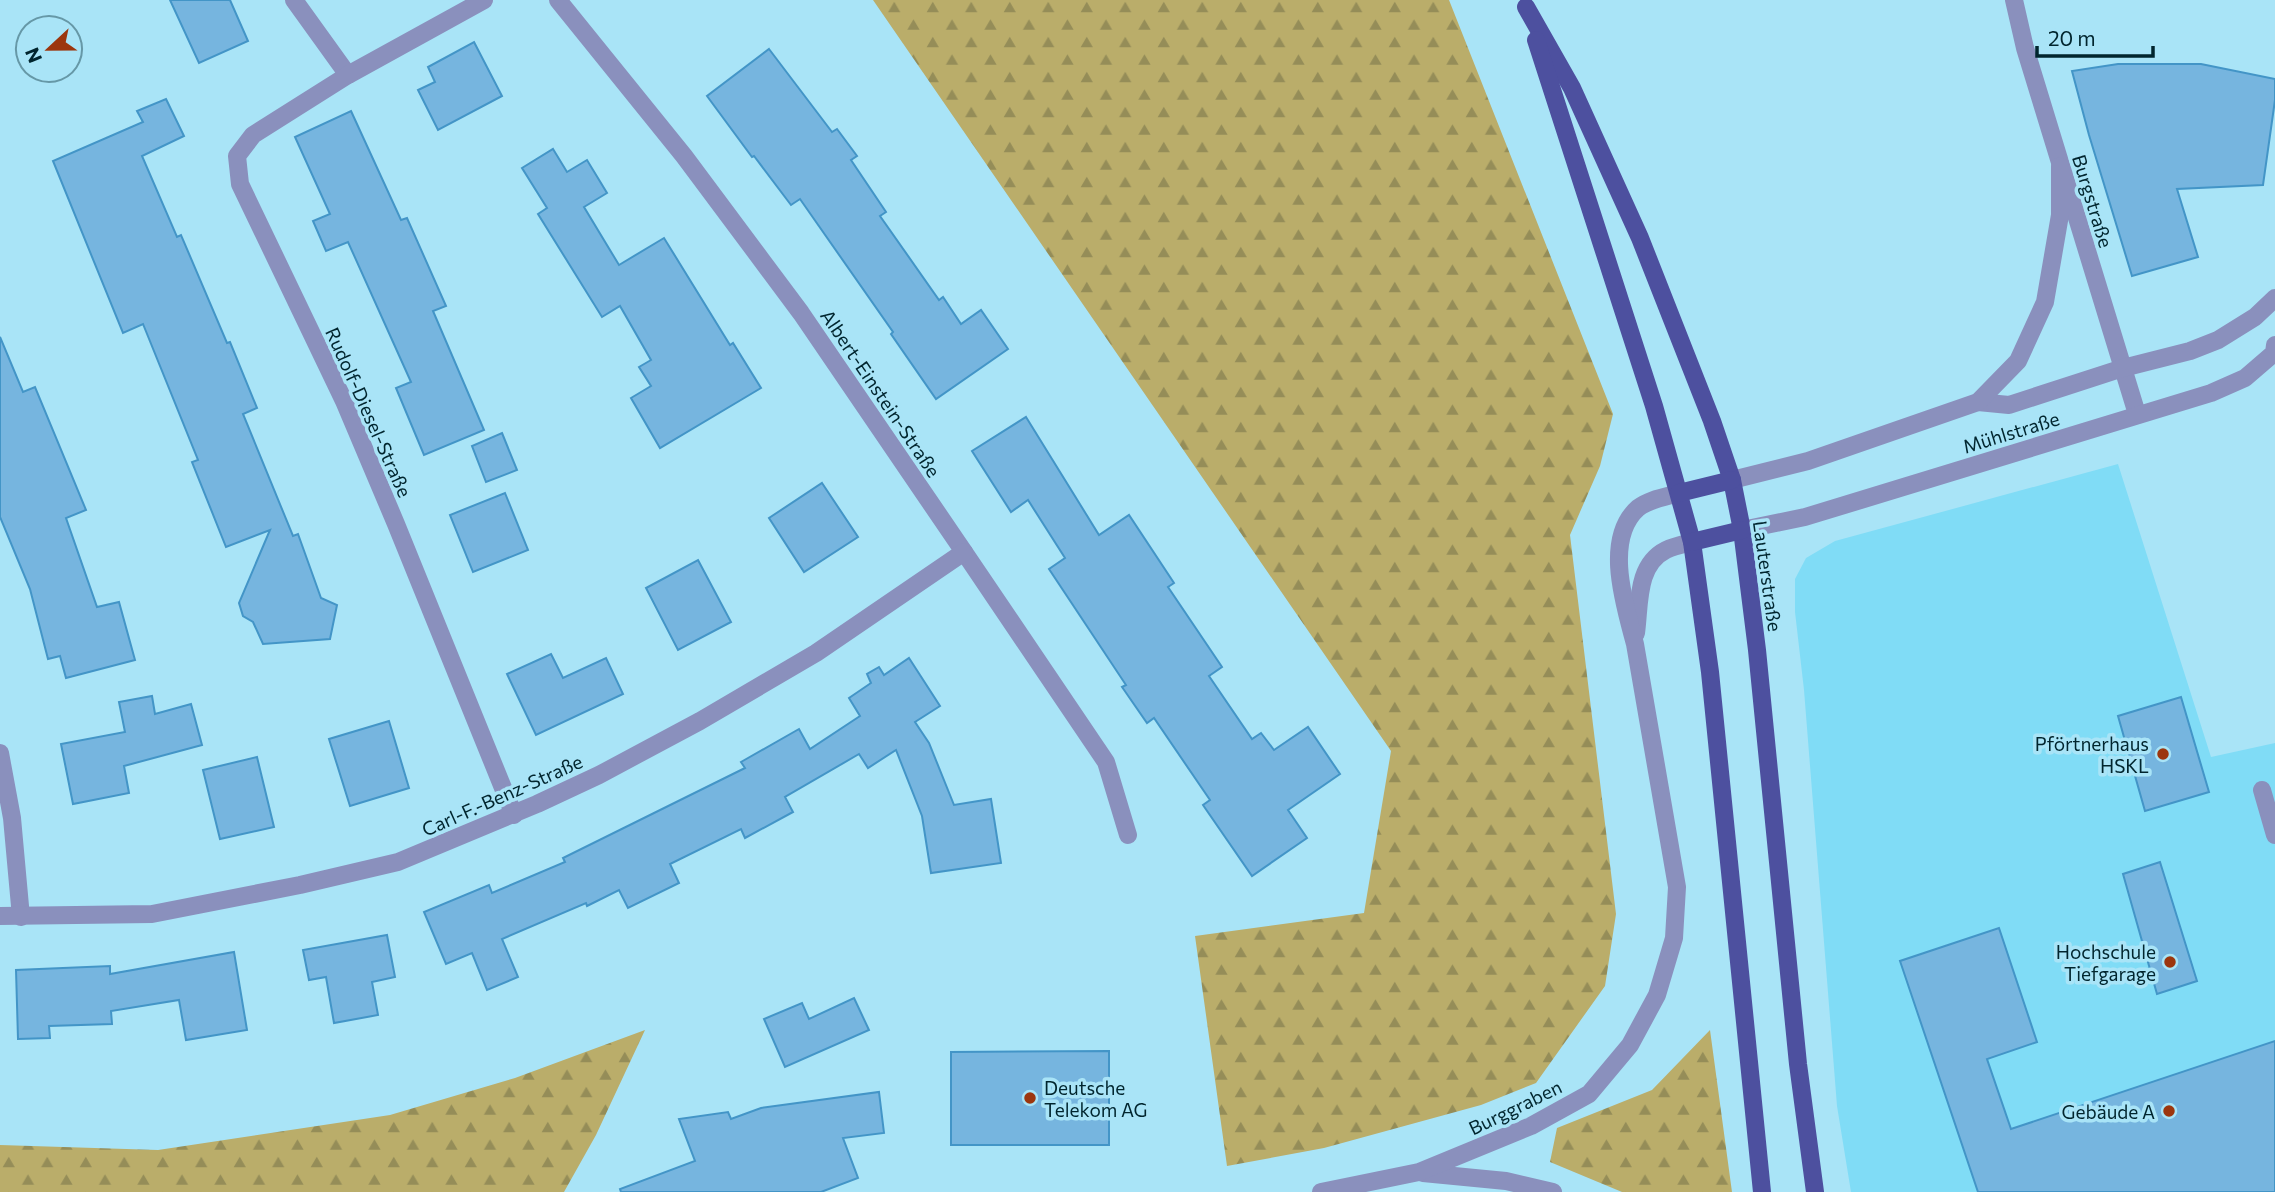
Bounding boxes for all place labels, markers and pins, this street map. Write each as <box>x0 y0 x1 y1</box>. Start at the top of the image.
place label: Pförtnerhaus HSKL <box>2035 732 2149 777</box>
marker: Pförtnerhaus HSKL <box>2155 746 2171 762</box>
place label: Hochschule Tiefgarage <box>2056 940 2156 985</box>
marker: Hochschule Tiefgarage <box>2162 954 2178 970</box>
place label: Deutsche Telekom AG <box>1044 1076 1147 1121</box>
marker: Deutsche Telekom AG <box>1022 1090 1038 1106</box>
place label: Gebäude A <box>2062 1100 2155 1123</box>
marker: Gebäude A <box>2161 1103 2177 1119</box>

